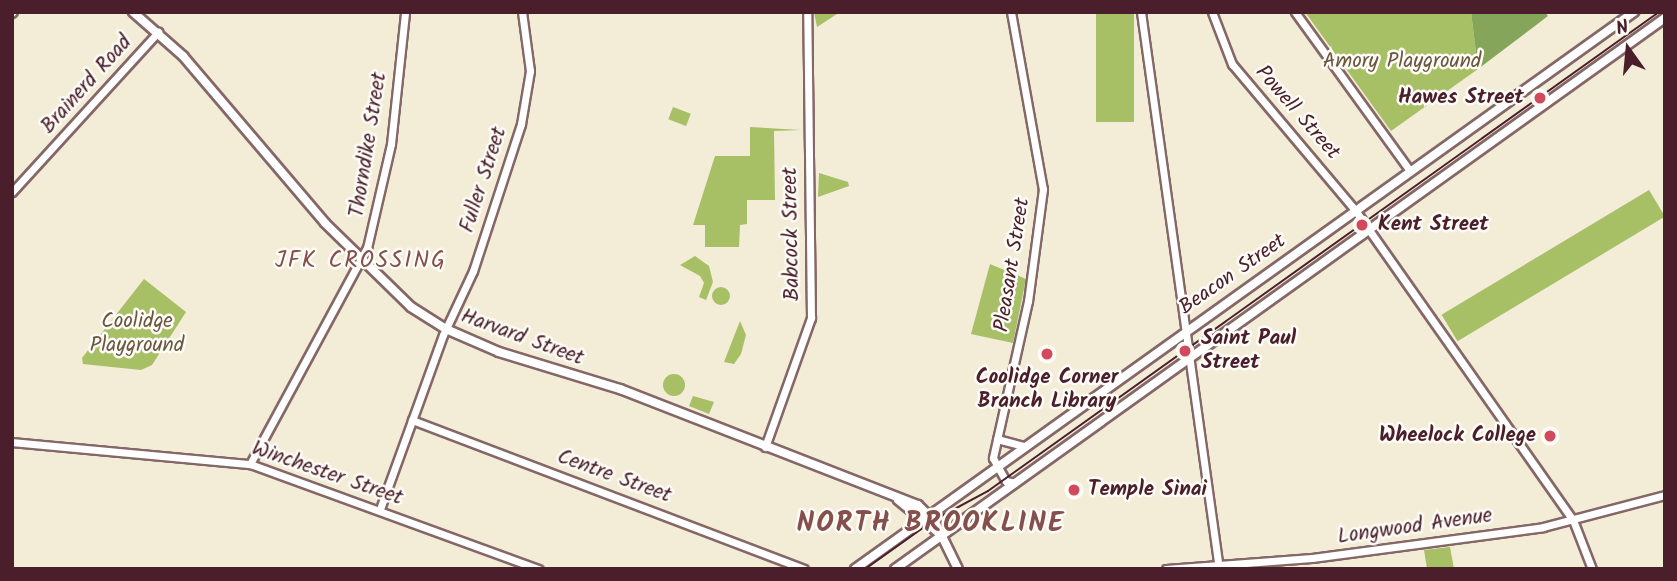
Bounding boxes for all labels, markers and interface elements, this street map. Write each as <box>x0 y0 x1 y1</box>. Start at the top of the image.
text: N <box>1613 13 1632 45</box>
north arrow <box>1593 14 1663 84</box>
street label: Brainerd Road <box>36 31 138 139</box>
park label: Amory Playground <box>1323 49 1481 75</box>
street label: Powell Street <box>1249 61 1345 165</box>
street label: Thorndike Street <box>345 71 393 219</box>
place label: Hawes Street <box>1398 85 1524 111</box>
marker: Hawes Street <box>1530 88 1550 108</box>
street label: Fuller Street <box>455 124 513 236</box>
street label: Babcock Street <box>778 167 806 301</box>
street label: Pleasant Street <box>990 196 1036 334</box>
place label: Kent Street <box>1378 212 1489 238</box>
marker: Kent Street <box>1352 215 1372 235</box>
street label: Beacon Street <box>1175 229 1291 321</box>
district label: JFK CROSSING <box>276 247 446 275</box>
street label: Harvard Street <box>457 304 587 372</box>
park label: Coolidge Playground <box>90 309 184 359</box>
place label: Saint Paul Street <box>1201 326 1296 376</box>
marker: Saint Paul Street <box>1175 341 1195 361</box>
marker: Coolidge Corner Branch Library <box>1039 346 1055 362</box>
place label: Coolidge Corner Branch Library <box>976 365 1118 415</box>
place label: Wheelock College <box>1379 423 1536 449</box>
marker: Wheelock College <box>1542 428 1558 444</box>
street label: Winchester Street <box>248 436 406 512</box>
street label: Centre Street <box>554 445 674 509</box>
place label: Temple Sinai <box>1088 477 1207 503</box>
marker: Temple Sinai <box>1066 482 1082 498</box>
street label: Longwood Avenue <box>1336 504 1494 550</box>
district label: NORTH BROOKLINE <box>798 507 1064 541</box>

